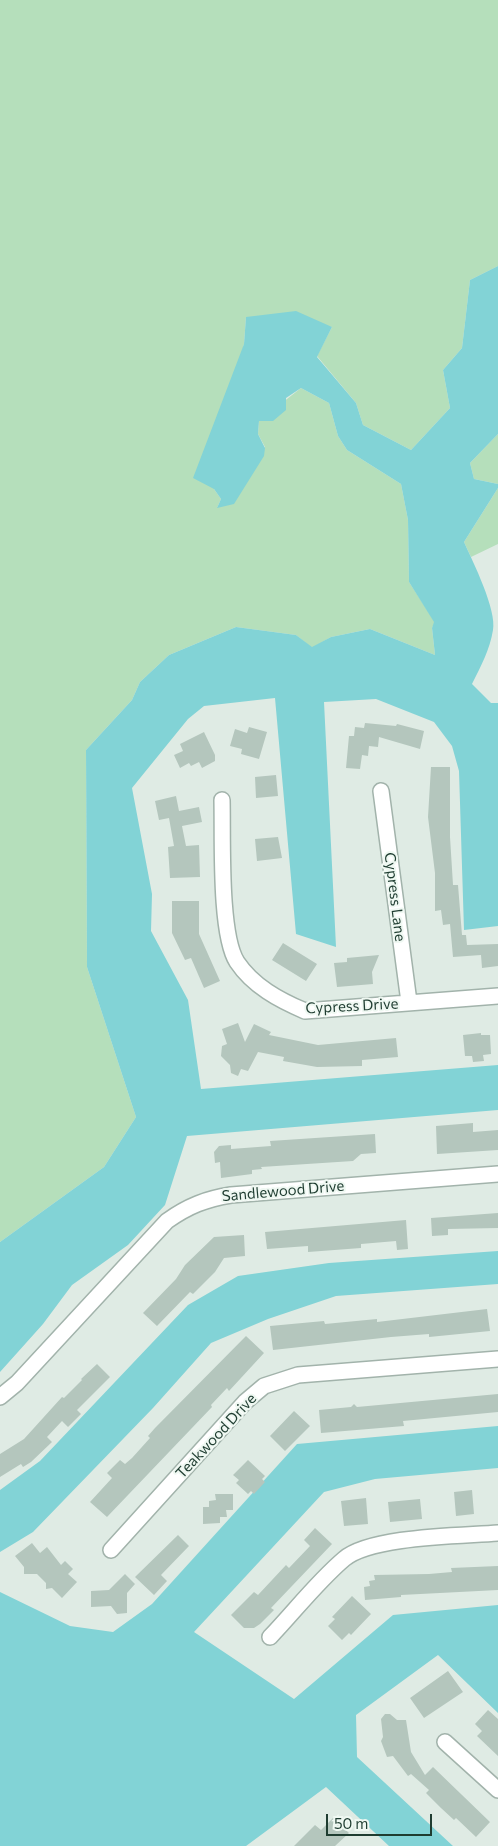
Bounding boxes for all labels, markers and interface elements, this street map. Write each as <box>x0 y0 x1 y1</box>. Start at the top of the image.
street label: Cypress Lane <box>381 851 409 943</box>
street label: Cypress Drive <box>305 995 399 1017</box>
street label: Sandlewood Drive <box>221 1177 345 1205</box>
street label: Teakwood Drive <box>172 1390 260 1482</box>
scale bar <box>328 1804 434 1836</box>
text: 50 m <box>334 1814 368 1832</box>

